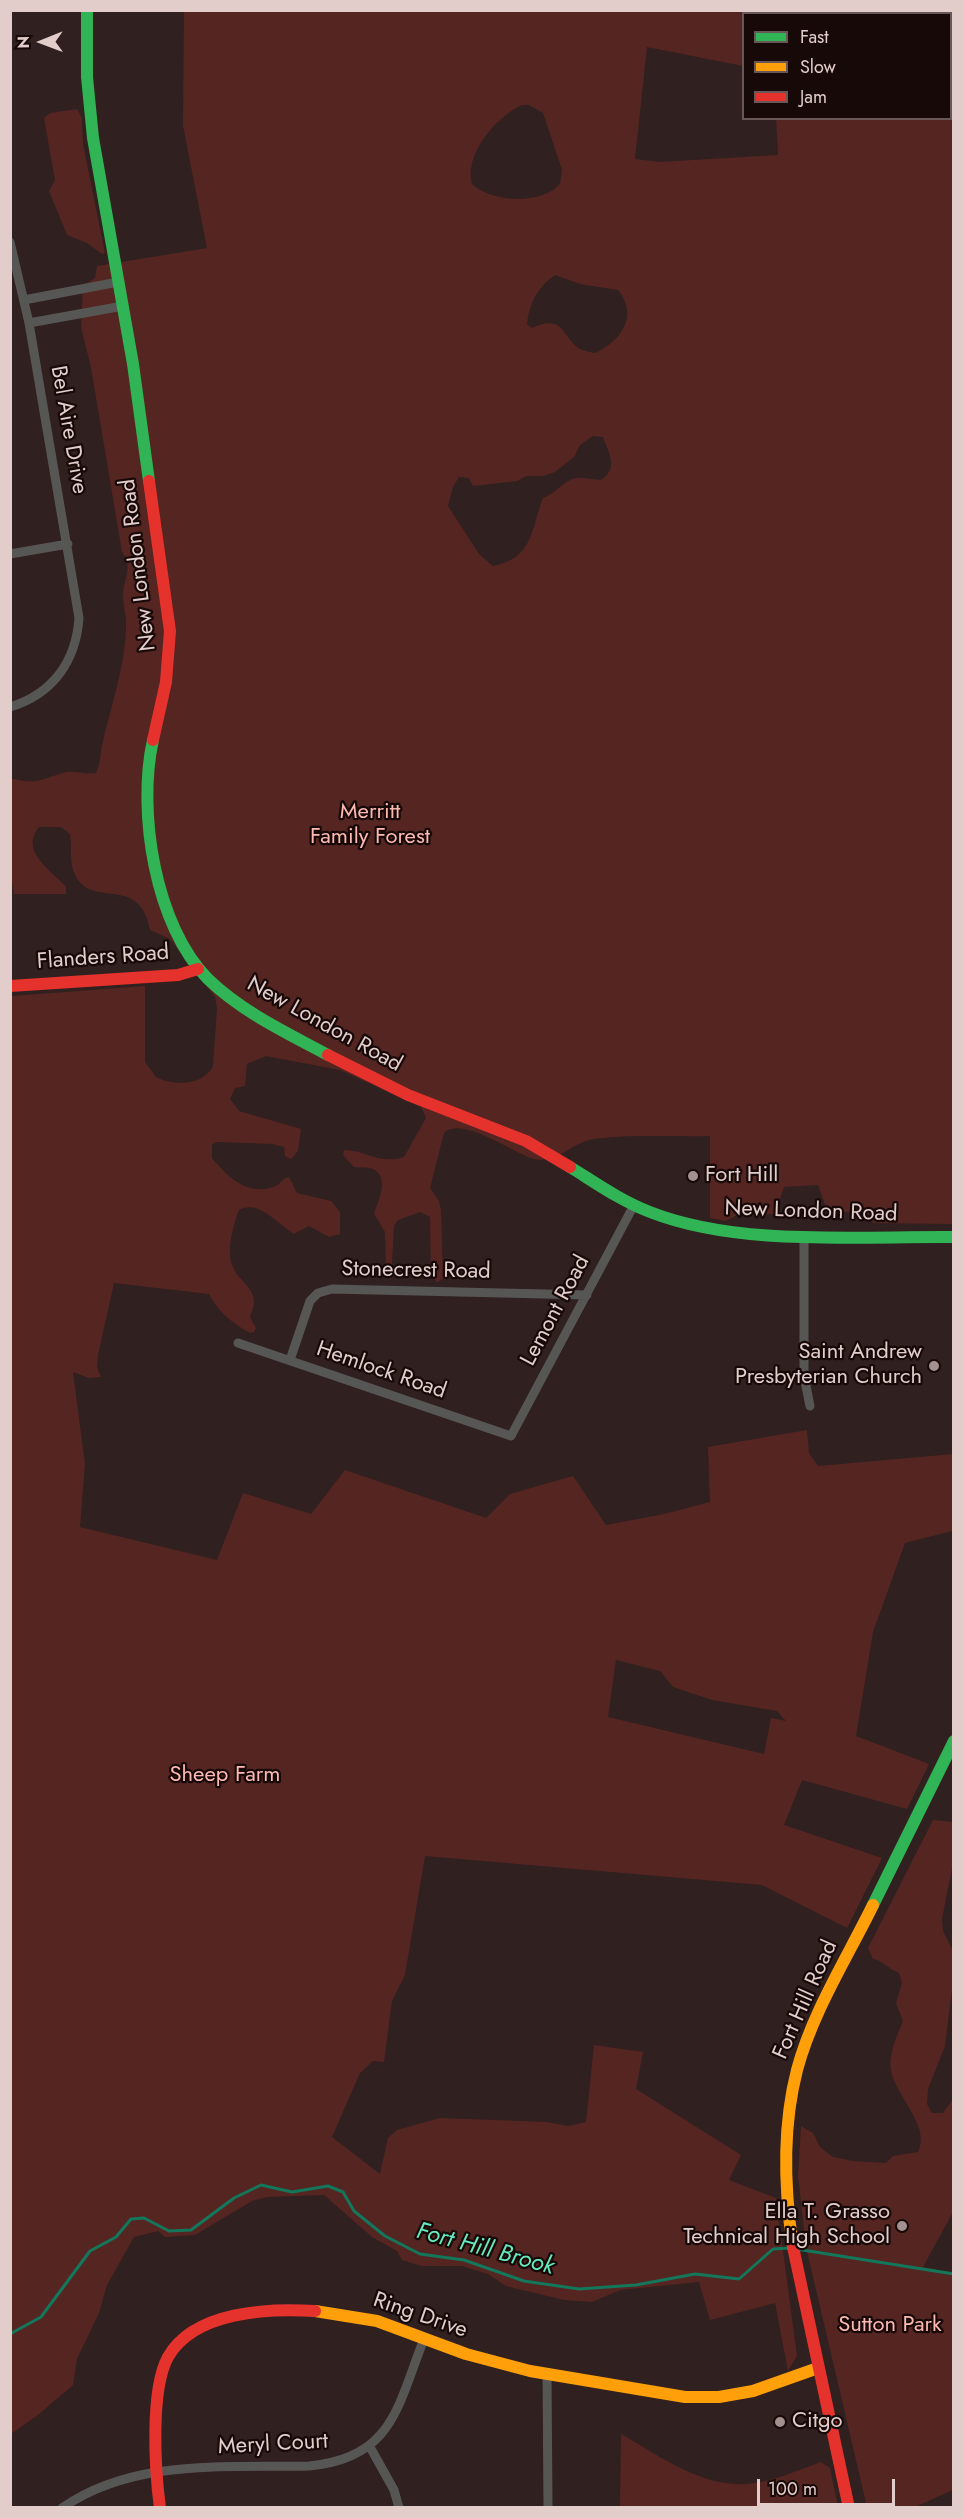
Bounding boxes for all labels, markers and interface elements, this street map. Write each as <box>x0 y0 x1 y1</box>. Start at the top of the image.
north arrow <box>12 12 72 72</box>
legend <box>742 12 952 120</box>
text: Fast <box>800 24 829 50</box>
text: N <box>12 36 35 49</box>
text: Slow <box>800 54 836 80</box>
text: Jam <box>800 84 827 110</box>
street label: Bel Aire Drive <box>44 364 92 496</box>
street label: New London Road <box>115 477 163 653</box>
park label: Merritt Family Forest <box>310 800 430 852</box>
street label: Flanders Road <box>36 940 170 976</box>
street label: New London Road <box>242 971 406 1079</box>
place label: Fort Hill <box>705 1163 778 1189</box>
marker: Fort Hill <box>686 1169 700 1183</box>
street label: New London Road <box>724 1196 898 1228</box>
street label: Lemont Road <box>516 1251 596 1371</box>
street label: Stonecrest Road <box>341 1256 491 1286</box>
street label: Hemlock Road <box>313 1336 449 1406</box>
place label: Saint Andrew Presbyterian Church <box>735 1340 922 1392</box>
marker: Saint Andrew Presbyterian Church <box>927 1359 941 1373</box>
park label: Sheep Farm <box>169 1763 281 1789</box>
street label: Fort Hill Road <box>768 1936 844 2064</box>
place label: Ella T. Grasso Technical High School <box>683 2200 890 2252</box>
water label: Fort Hill Brook <box>413 2218 557 2282</box>
marker: Ella T. Grasso Technical High School <box>895 2219 909 2233</box>
street label: Ring Drive <box>370 2288 470 2344</box>
park label: Sutton Park <box>838 2313 942 2339</box>
place label: Citgo <box>792 2409 843 2435</box>
marker: Citgo <box>773 2415 787 2429</box>
street label: Meryl Court <box>217 2429 329 2461</box>
scale bar <box>760 2467 898 2505</box>
text: 100 m <box>768 2476 817 2502</box>

